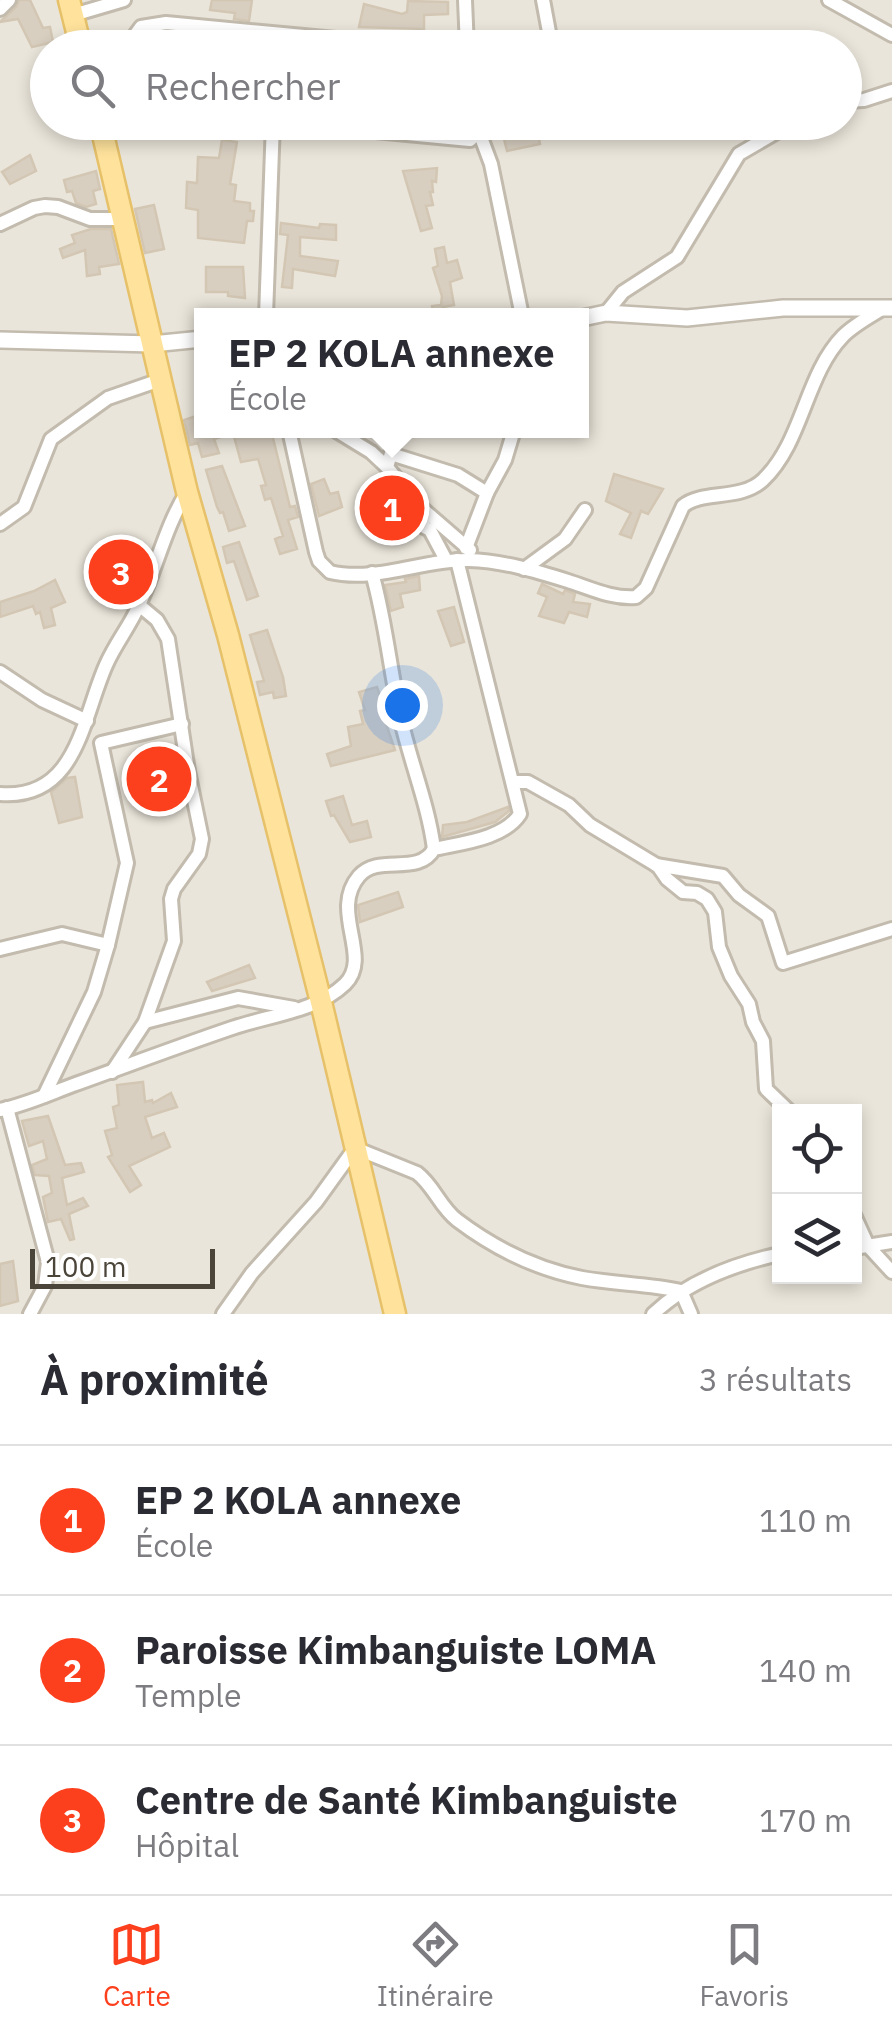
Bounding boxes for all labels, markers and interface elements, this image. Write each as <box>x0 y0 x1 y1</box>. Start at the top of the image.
search box <box>30 30 862 140</box>
icon: search <box>65 58 120 113</box>
text: Rechercher <box>145 61 340 110</box>
popup <box>194 308 589 438</box>
text: EP 2 KOLA annexe <box>228 328 555 377</box>
text: École <box>228 377 307 419</box>
pin: 1 <box>360 470 424 546</box>
pin: 3 <box>88 534 154 610</box>
your location <box>377 680 428 731</box>
pin: 2 <box>126 742 192 816</box>
map controls <box>772 1104 862 1284</box>
button: locate <box>772 1104 862 1194</box>
button: layers <box>772 1194 862 1284</box>
scale bar <box>30 1244 215 1288</box>
text: 100 m <box>45 1248 126 1285</box>
text: À proximité <box>40 1352 269 1407</box>
text: 3 résultats <box>699 1358 852 1400</box>
text: EP 2 KOLA annexe <box>135 1475 461 1524</box>
text: 1 <box>63 1499 82 1541</box>
text: 110 m <box>759 1499 852 1541</box>
text: École <box>135 1524 213 1566</box>
text: Paroisse Kimbanguiste LOMA <box>135 1625 656 1674</box>
text: 2 <box>63 1649 82 1691</box>
text: 140 m <box>759 1649 852 1691</box>
text: Temple <box>135 1674 242 1716</box>
text: Centre de Santé Kimbanguiste <box>135 1775 678 1824</box>
text: 3 <box>63 1799 82 1841</box>
text: 170 m <box>759 1799 852 1841</box>
text: Hôpital <box>135 1824 239 1866</box>
tab: Carte <box>103 1917 171 2014</box>
tab: Itinéraire <box>377 1917 494 2014</box>
tab: Favoris <box>700 1917 789 2014</box>

